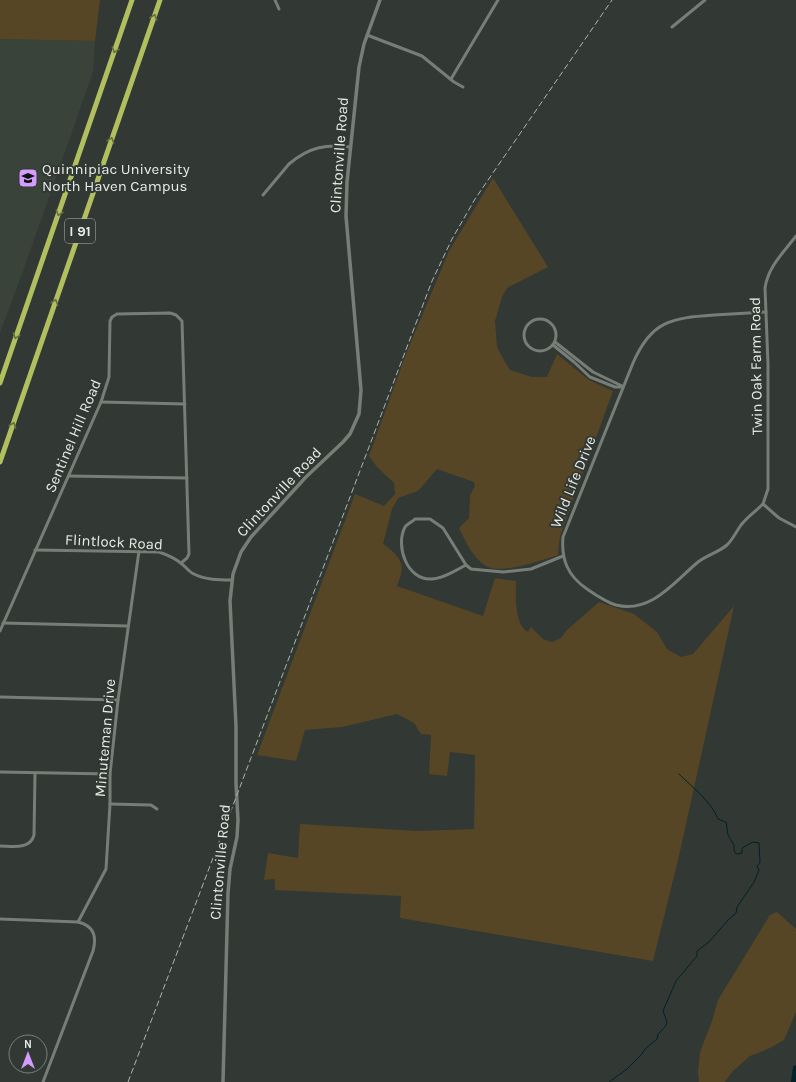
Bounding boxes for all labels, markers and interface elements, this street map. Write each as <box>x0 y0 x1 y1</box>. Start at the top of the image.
one-way arrow <box>149 14 157 21</box>
one-way arrow <box>111 46 119 53</box>
street label: Clintonville Road <box>326 97 352 213</box>
one-way arrow <box>107 136 115 143</box>
place label: Quinnipiac University North Haven Campus <box>42 160 190 195</box>
school or university icon: Quinnipiac University North Haven Campus <box>17 167 39 189</box>
one-way arrow <box>55 209 63 216</box>
road number: I 91 <box>65 219 95 243</box>
street label: Twin Oak Farm Road <box>746 297 766 435</box>
one-way arrow <box>50 299 59 306</box>
one-way arrow <box>13 332 21 339</box>
street label: Sentinel Hill Road <box>41 377 105 495</box>
one-way arrow <box>8 422 16 429</box>
street label: Wild Life Drive <box>546 433 600 531</box>
street label: Clintonville Road <box>233 443 325 541</box>
street label: Flintlock Road <box>65 530 163 554</box>
street label: Minuteman Drive <box>91 678 119 798</box>
street label: Clintonville Road <box>206 803 234 921</box>
north arrow <box>8 1034 48 1074</box>
text: N <box>24 1038 32 1051</box>

